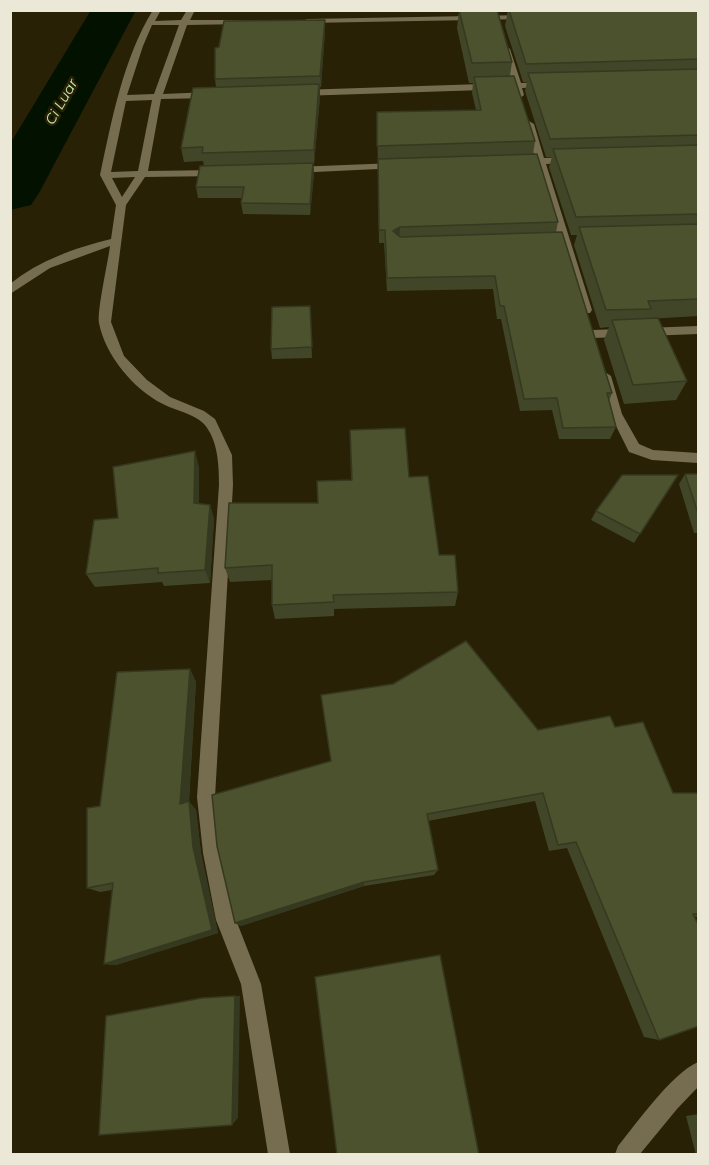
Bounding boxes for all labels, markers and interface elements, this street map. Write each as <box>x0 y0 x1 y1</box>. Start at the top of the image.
water label: Ci Luar <box>42 76 82 128</box>

